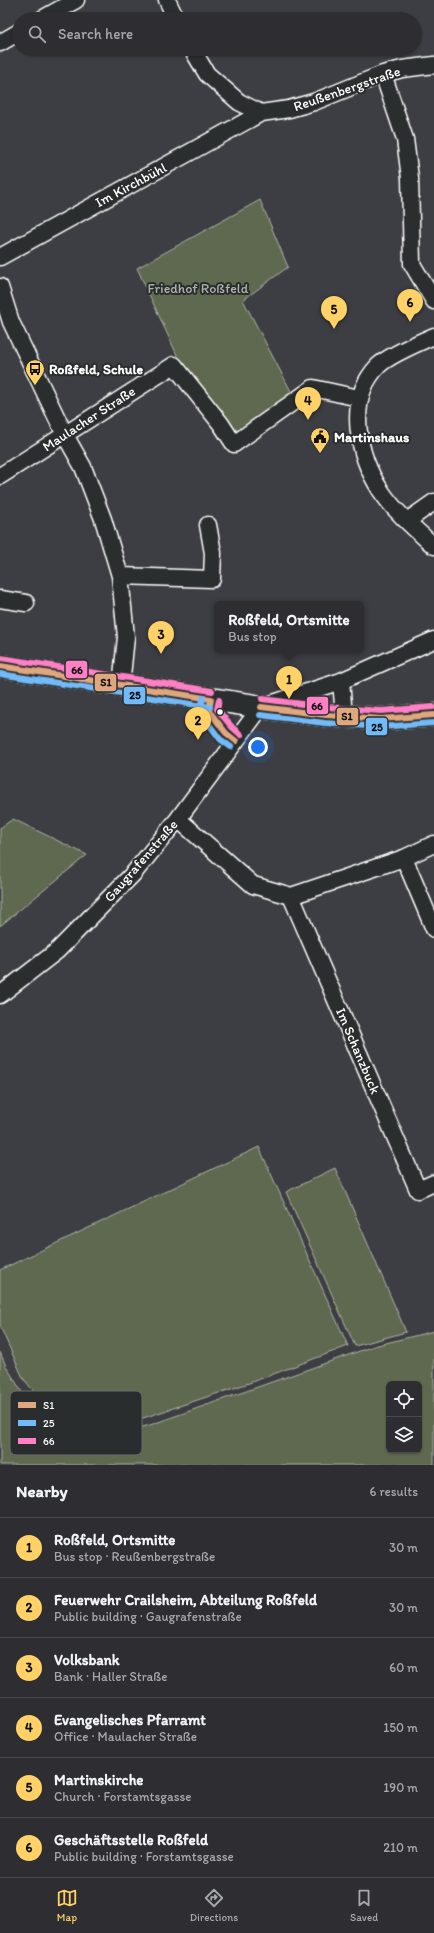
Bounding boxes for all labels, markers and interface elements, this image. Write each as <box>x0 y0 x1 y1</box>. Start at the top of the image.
search box <box>12 12 422 56</box>
icon: search <box>26 23 48 45</box>
text: Search here <box>58 25 133 43</box>
street label: Reußenbergstraße <box>291 63 403 115</box>
street label: Im Kirchbühl <box>92 159 170 211</box>
park label: Friedhof Roßfeld <box>147 280 249 297</box>
pin: 6 <box>397 289 423 322</box>
pin: 5 <box>321 296 347 329</box>
bus stop icon: Roßfeld, Schule <box>24 358 46 386</box>
place label: Roßfeld, Schule <box>49 361 143 378</box>
street label: Maulacher Straße <box>39 383 139 455</box>
pin: 4 <box>295 387 321 420</box>
public building icon: Martinshaus <box>309 426 331 454</box>
place label: Martinshaus <box>334 429 409 446</box>
popup <box>214 601 364 653</box>
text: Roßfeld, Ortsmitte <box>228 611 350 629</box>
pin: 3 <box>148 621 174 654</box>
text: Bus stop <box>228 629 277 644</box>
line badge: 66 <box>65 660 88 679</box>
text: 66 <box>71 664 83 677</box>
pin: 1 <box>276 666 302 699</box>
line badge: S1 <box>94 673 117 692</box>
text: S1 <box>100 676 113 689</box>
line badge: 25 <box>123 686 146 705</box>
text: 25 <box>129 689 141 702</box>
line badge: 66 <box>306 696 329 715</box>
text: 66 <box>311 700 323 713</box>
pin: 2 <box>185 707 211 740</box>
unlabelled marker <box>215 707 225 717</box>
line badge: S1 <box>336 707 359 726</box>
text: S1 <box>341 710 354 723</box>
line badge: 25 <box>365 717 388 736</box>
text: 25 <box>371 721 383 734</box>
your location <box>248 737 268 757</box>
street label: Gaugrafenstraße <box>101 816 182 906</box>
street label: Im Schanzbuck <box>332 1005 384 1097</box>
map controls <box>386 1381 422 1453</box>
button: locate <box>386 1381 422 1417</box>
legend <box>10 1391 142 1455</box>
text: S1 <box>43 1399 54 1412</box>
text: 25 <box>43 1417 55 1430</box>
button: layers <box>386 1417 422 1453</box>
text: 66 <box>43 1435 55 1448</box>
text: Nearby <box>16 1481 68 1501</box>
text: 6 results <box>370 1484 418 1499</box>
text: Roßfeld, Ortsmitte <box>54 1531 175 1549</box>
text: 1 <box>26 1540 32 1555</box>
text: 30 m <box>389 1540 418 1555</box>
text: Bus stop · Reußenbergstraße <box>54 1549 215 1564</box>
text: Feuerwehr Crailsheim, Abteilung Roßfeld <box>54 1591 317 1609</box>
text: 2 <box>26 1600 32 1615</box>
text: 30 m <box>389 1600 418 1615</box>
text: Public building · Gaugrafenstraße <box>54 1609 242 1624</box>
text: Volksbank <box>54 1651 119 1669</box>
text: 3 <box>25 1660 33 1675</box>
text: 60 m <box>389 1660 418 1675</box>
text: Bank · Haller Straße <box>54 1669 168 1684</box>
text: Evangelisches Pfarramt <box>54 1711 206 1729</box>
text: 4 <box>25 1720 33 1735</box>
text: 150 m <box>383 1720 418 1735</box>
text: Office · Maulacher Straße <box>54 1729 197 1744</box>
text: Martinskirche <box>54 1771 143 1789</box>
text: 5 <box>26 1780 32 1795</box>
text: 190 m <box>383 1780 418 1795</box>
text: Church · Forstamtsgasse <box>54 1789 192 1804</box>
text: Geschäftsstelle Roßfeld <box>54 1831 208 1849</box>
text: 6 <box>26 1840 32 1855</box>
text: 210 m <box>383 1840 418 1855</box>
text: Public building · Forstamtsgasse <box>54 1849 234 1864</box>
tab: Map <box>56 1887 78 1924</box>
tab: Directions <box>190 1887 238 1924</box>
tab: Saved <box>350 1887 378 1924</box>

